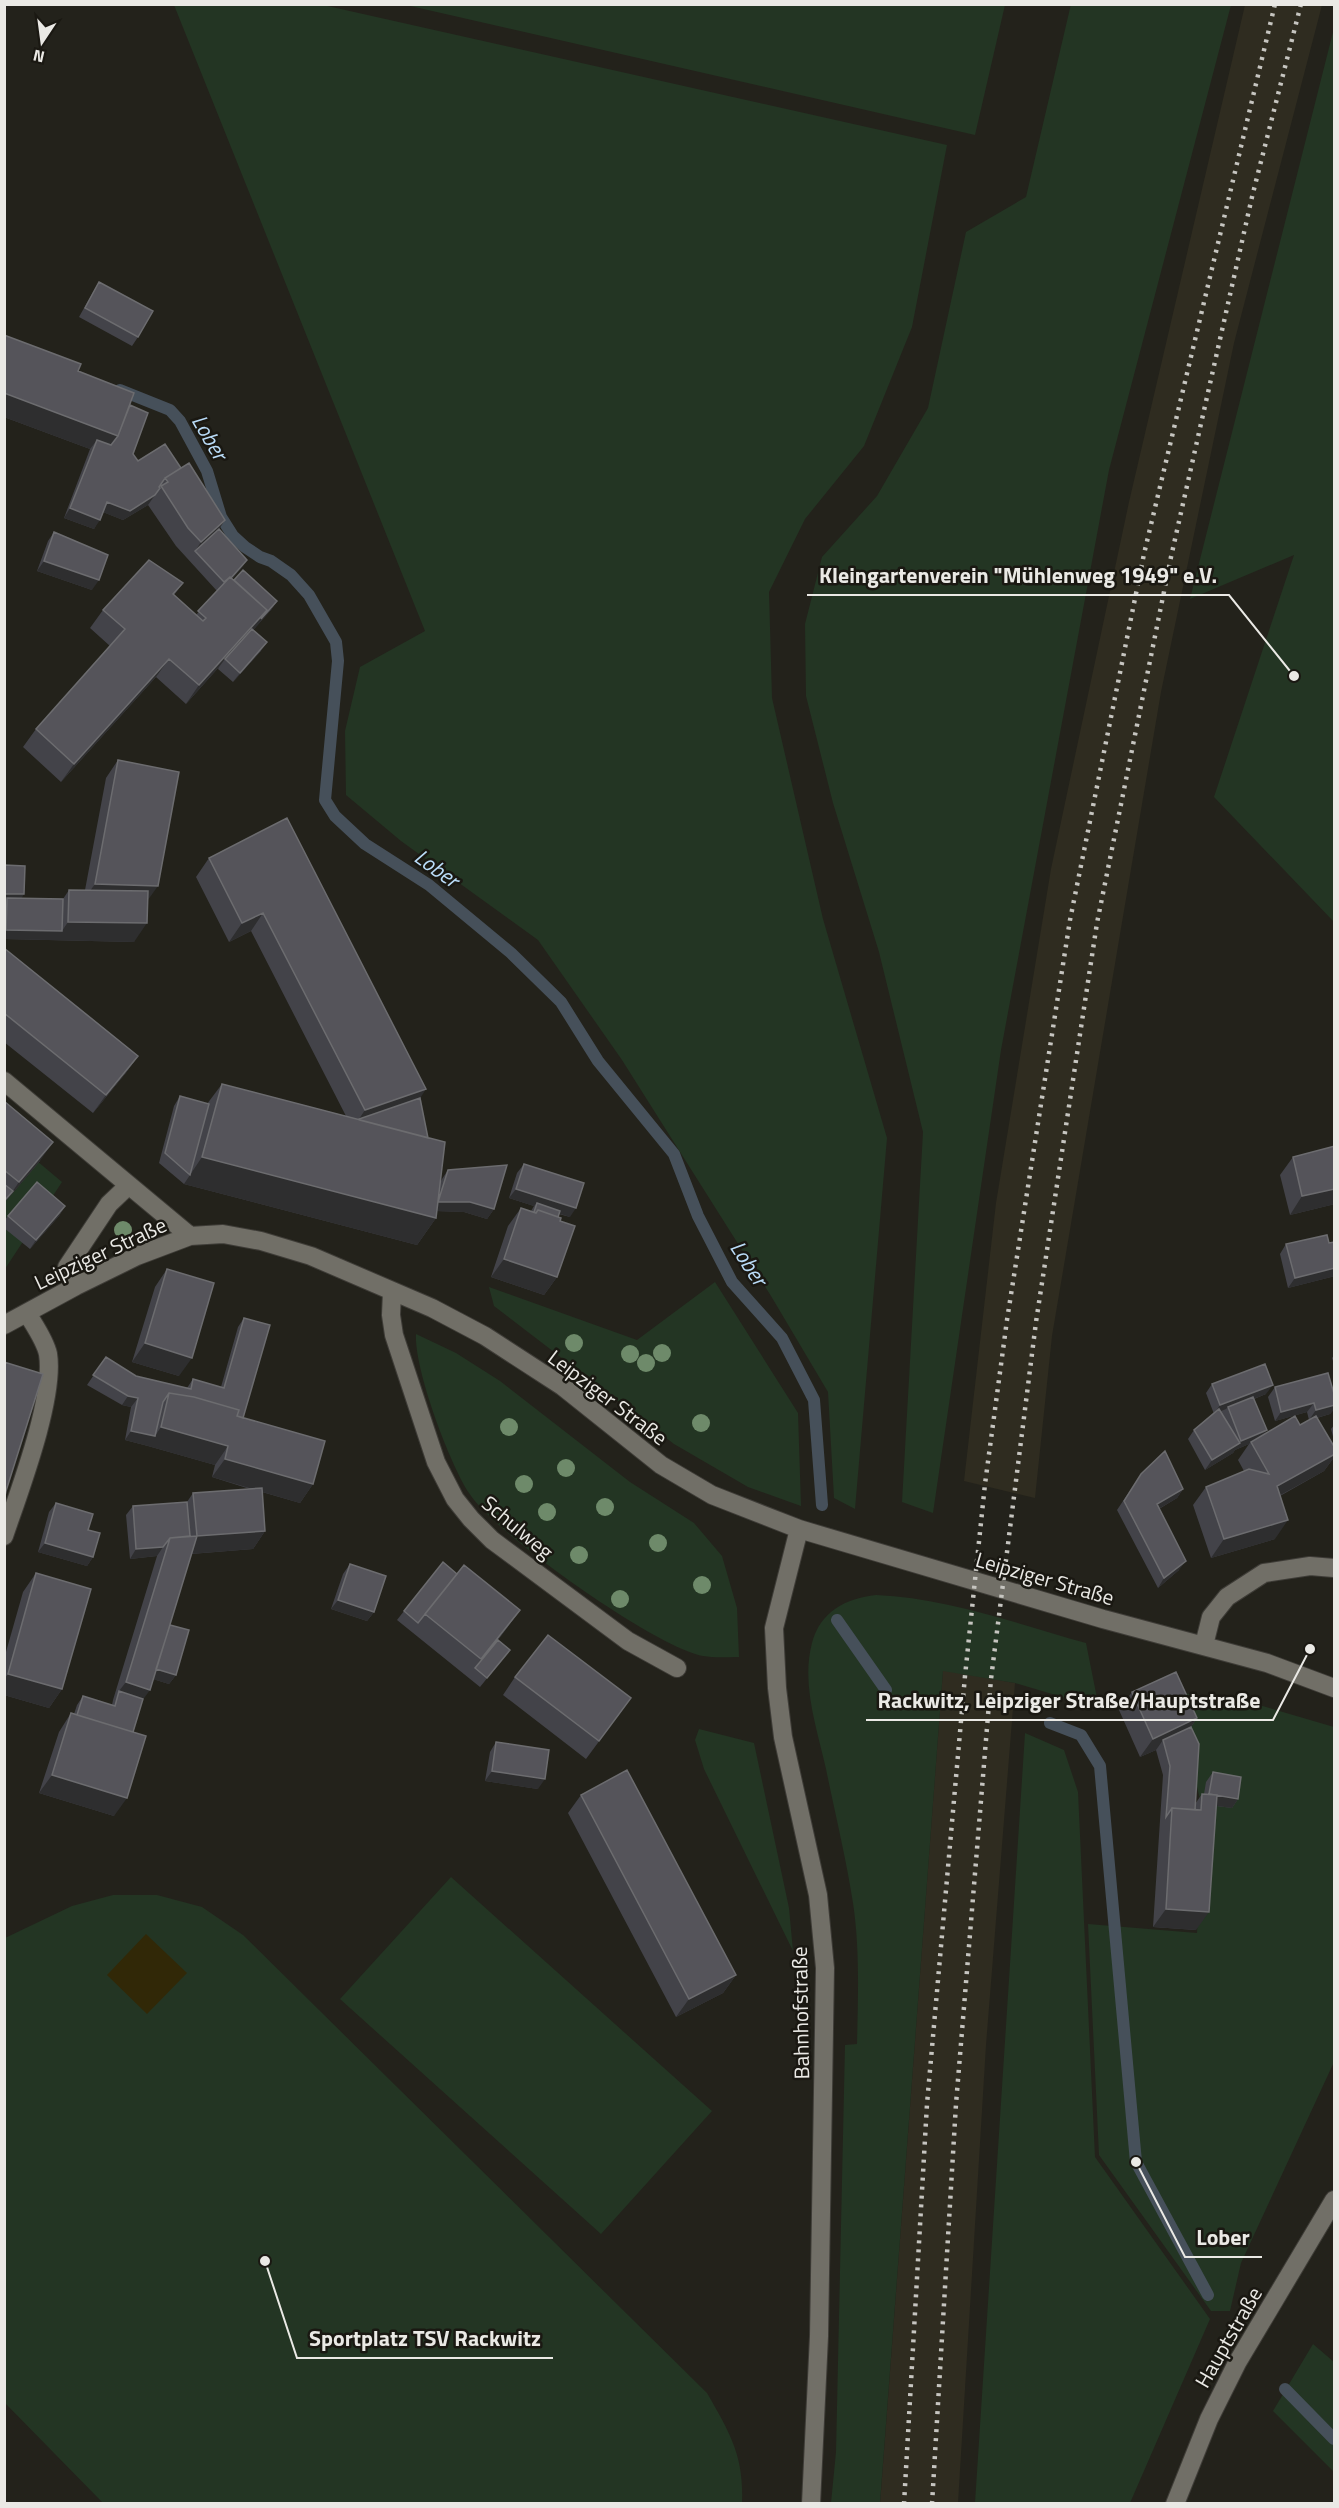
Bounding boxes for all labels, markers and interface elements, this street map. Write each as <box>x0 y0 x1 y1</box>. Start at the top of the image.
north arrow <box>12 12 72 72</box>
text: N <box>31 44 47 70</box>
water label: Lober <box>183 408 238 469</box>
callout: Kleingartenverein "Mühlenweg 1949" e.V. <box>807 555 1229 595</box>
text: Kleingartenverein "Mühlenweg 1949" e.V. <box>819 558 1217 592</box>
water label: Lober <box>408 840 469 898</box>
street label: Leipziger Straße <box>29 1208 171 1298</box>
water label: Lober <box>722 1234 778 1295</box>
street label: Leipziger Straße <box>541 1341 675 1453</box>
street label: Schulweg <box>475 1487 561 1567</box>
street label: Leipziger Straße <box>972 1543 1118 1613</box>
callout: Rackwitz, Leipziger Straße/Hauptstraße <box>866 1680 1273 1720</box>
text: Rackwitz, Leipziger Straße/Hauptstraße <box>877 1683 1261 1717</box>
street label: Bahnhofstraße <box>783 1946 817 2080</box>
callout: Lober <box>1185 2217 1262 2257</box>
text: Lober <box>1196 2220 1250 2254</box>
street label: Hauptstraße <box>1186 2281 1270 2393</box>
callout: Sportplatz TSV Rackwitz <box>297 2318 553 2358</box>
text: Sportplatz TSV Rackwitz <box>309 2321 541 2355</box>

